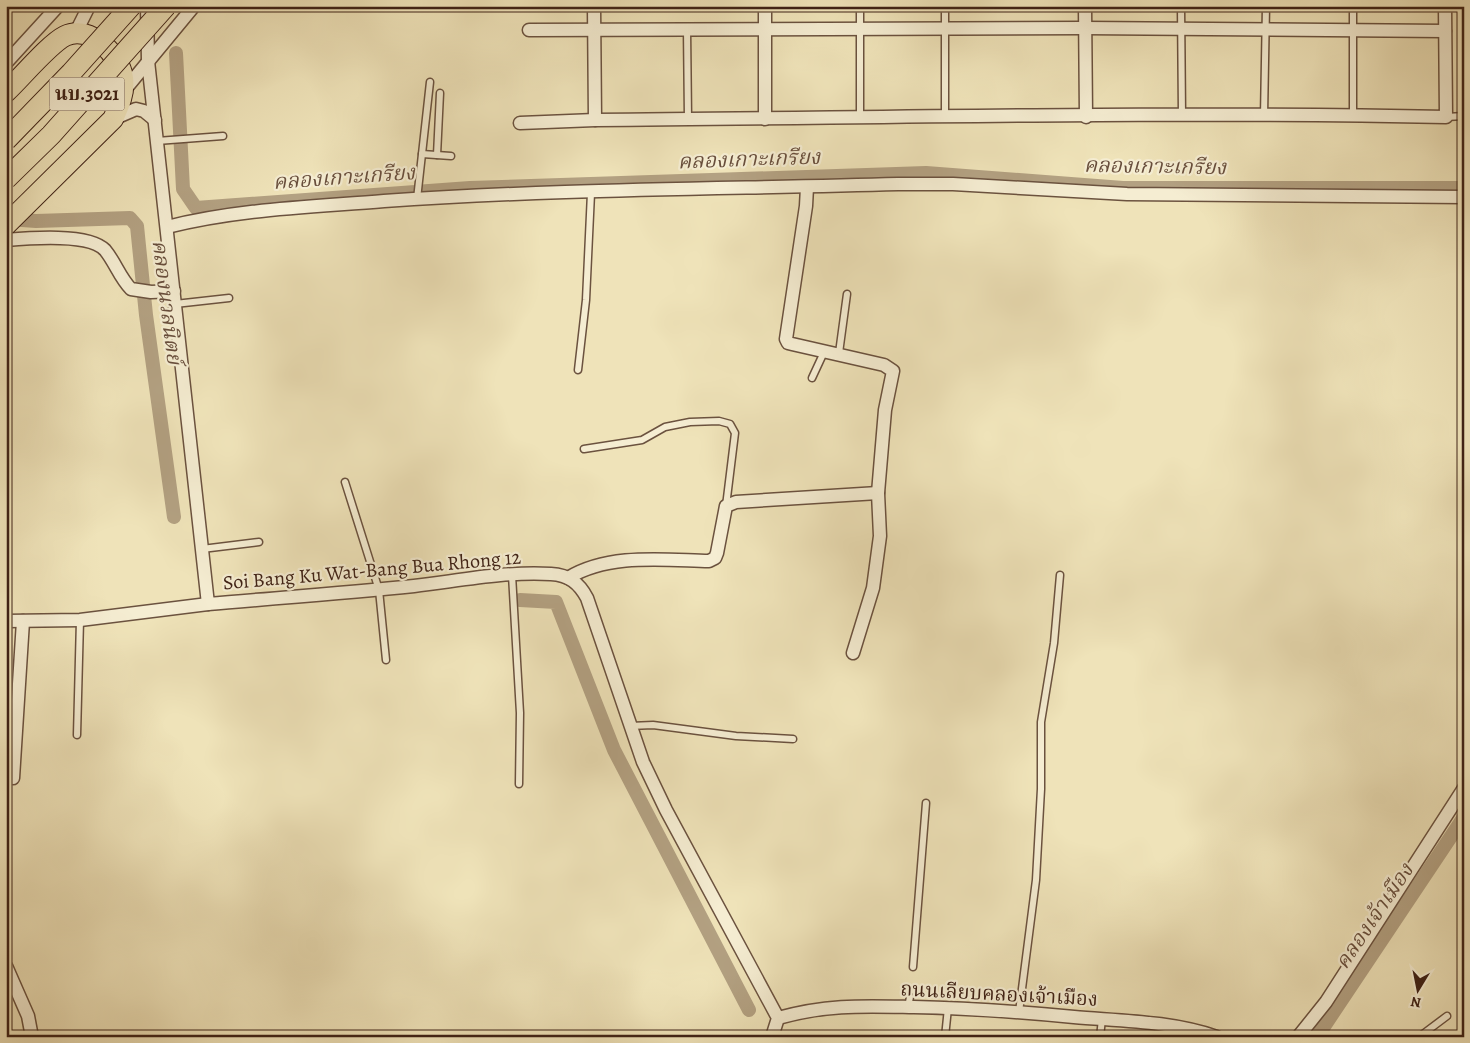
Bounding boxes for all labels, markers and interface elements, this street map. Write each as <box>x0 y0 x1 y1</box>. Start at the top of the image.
road number: นบ.3021 <box>49 78 124 110</box>
water label: คลองเกาะเกรียง <box>677 142 822 175</box>
water label: คลองเกาะเกรียง <box>1084 151 1228 181</box>
water label: คลองเกาะเกรียง <box>272 158 418 196</box>
water label: คลองนวลนิตย์ <box>145 238 189 370</box>
street label: Soi Bang Ku Wat-Bang Bua Rhong 12 <box>222 543 523 596</box>
water label: คลองเจ้าเมือง <box>1328 856 1420 974</box>
north arrow <box>1392 966 1442 1016</box>
street label: ถนนเลียบคลองเจ้าเมือง <box>900 975 1098 1013</box>
text: N <box>1409 992 1423 1013</box>

